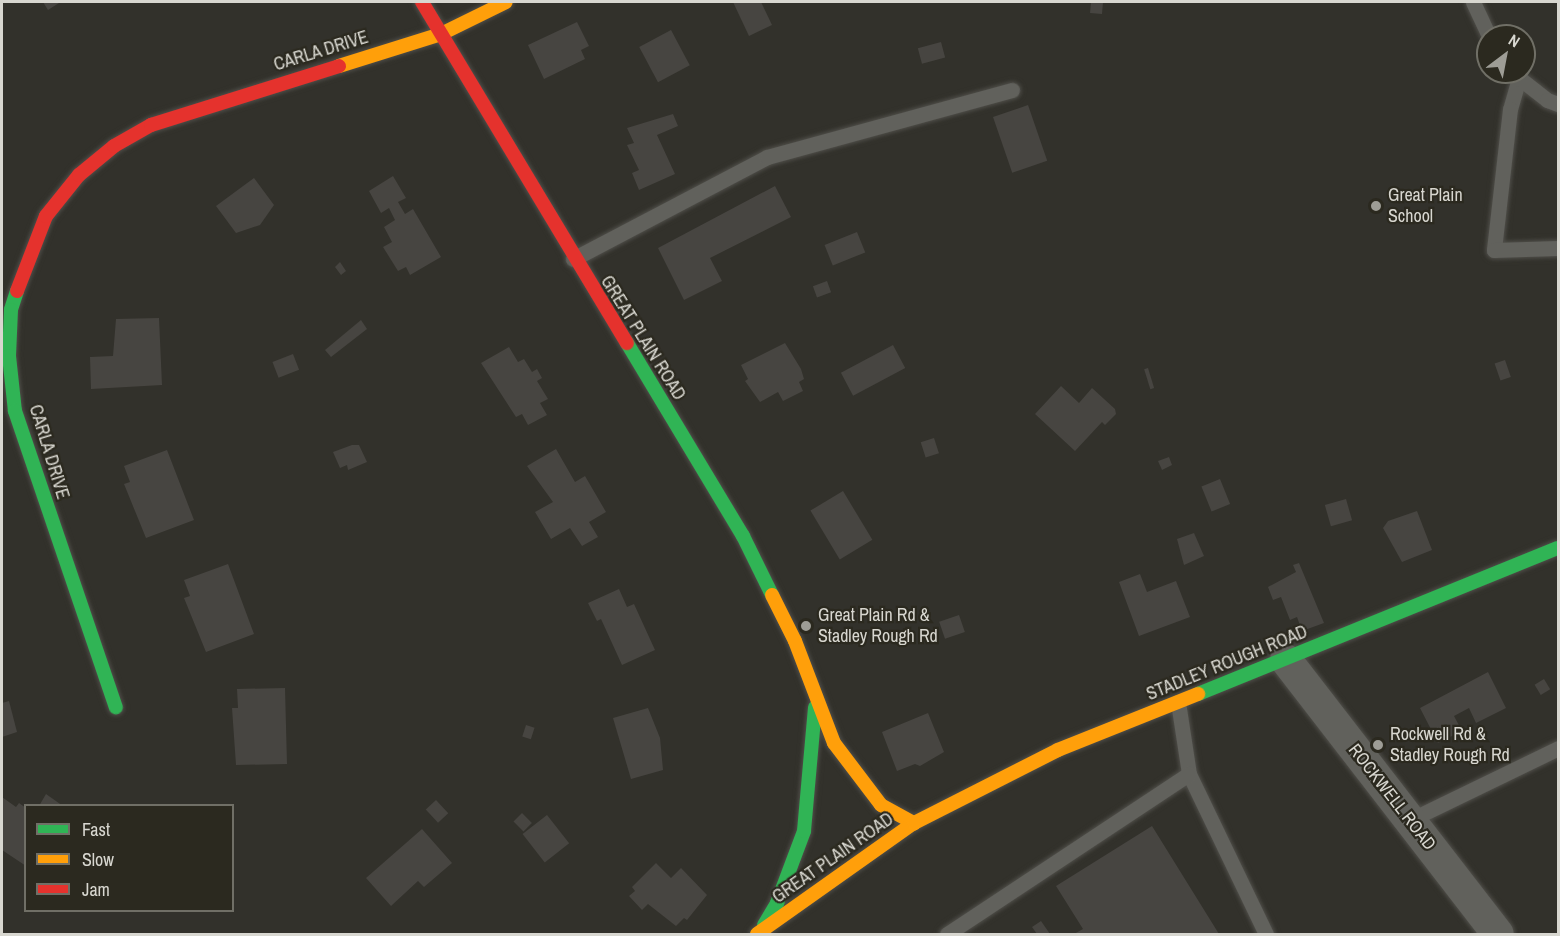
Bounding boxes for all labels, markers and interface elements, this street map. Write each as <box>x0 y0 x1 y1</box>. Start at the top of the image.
north arrow <box>1476 24 1536 84</box>
street label: CARLA DRIVE <box>271 26 371 76</box>
text: N <box>1505 29 1524 52</box>
place label: Great Plain School <box>1388 185 1463 228</box>
marker: Great Plain School <box>1369 199 1383 213</box>
street label: GREAT PLAIN ROAD <box>596 272 690 404</box>
street label: CARLA DRIVE <box>24 402 74 502</box>
place label: Great Plain Rd & Stadley Rough Rd <box>818 605 938 648</box>
marker: Great Plain Rd & Stadley Rough Rd <box>799 619 813 633</box>
street label: STADLEY ROUGH ROAD <box>1143 621 1311 705</box>
place label: Rockwell Rd & Stadley Rough Rd <box>1390 724 1510 766</box>
marker: Rockwell Rd & Stadley Rough Rd <box>1371 738 1385 752</box>
street label: ROCKWELL ROAD <box>1344 739 1440 855</box>
legend <box>24 804 234 912</box>
street label: GREAT PLAIN ROAD <box>768 808 898 908</box>
text: Fast <box>82 817 110 842</box>
text: Slow <box>82 847 114 872</box>
text: Jam <box>82 877 110 902</box>

